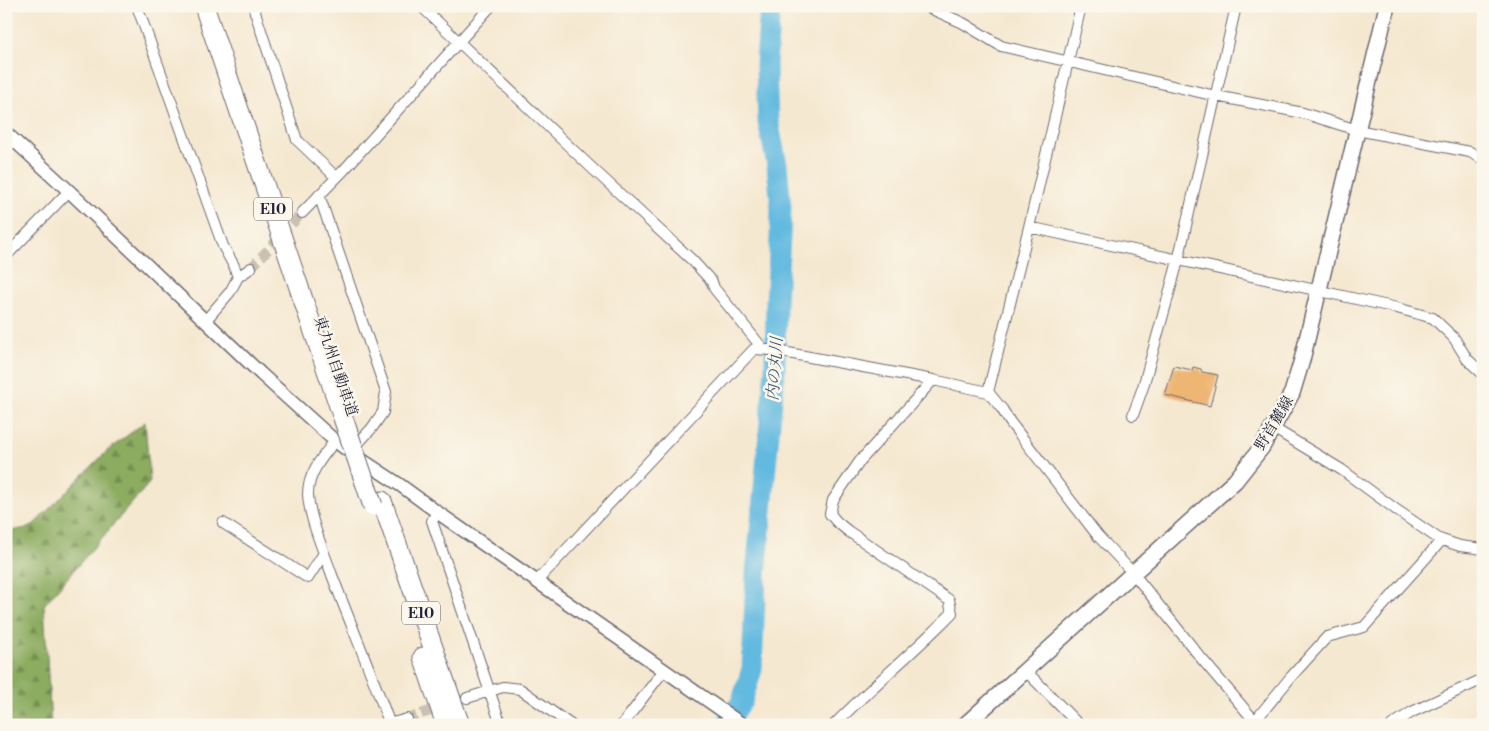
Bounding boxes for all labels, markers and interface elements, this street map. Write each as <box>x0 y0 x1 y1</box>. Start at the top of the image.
road number: E10 <box>254 198 292 220</box>
street label: 東九州自動車道 <box>309 313 362 419</box>
water label: 内の丸川 <box>763 334 787 402</box>
street label: 野首麓線 <box>1251 393 1298 454</box>
road number: E10 <box>402 602 440 624</box>

